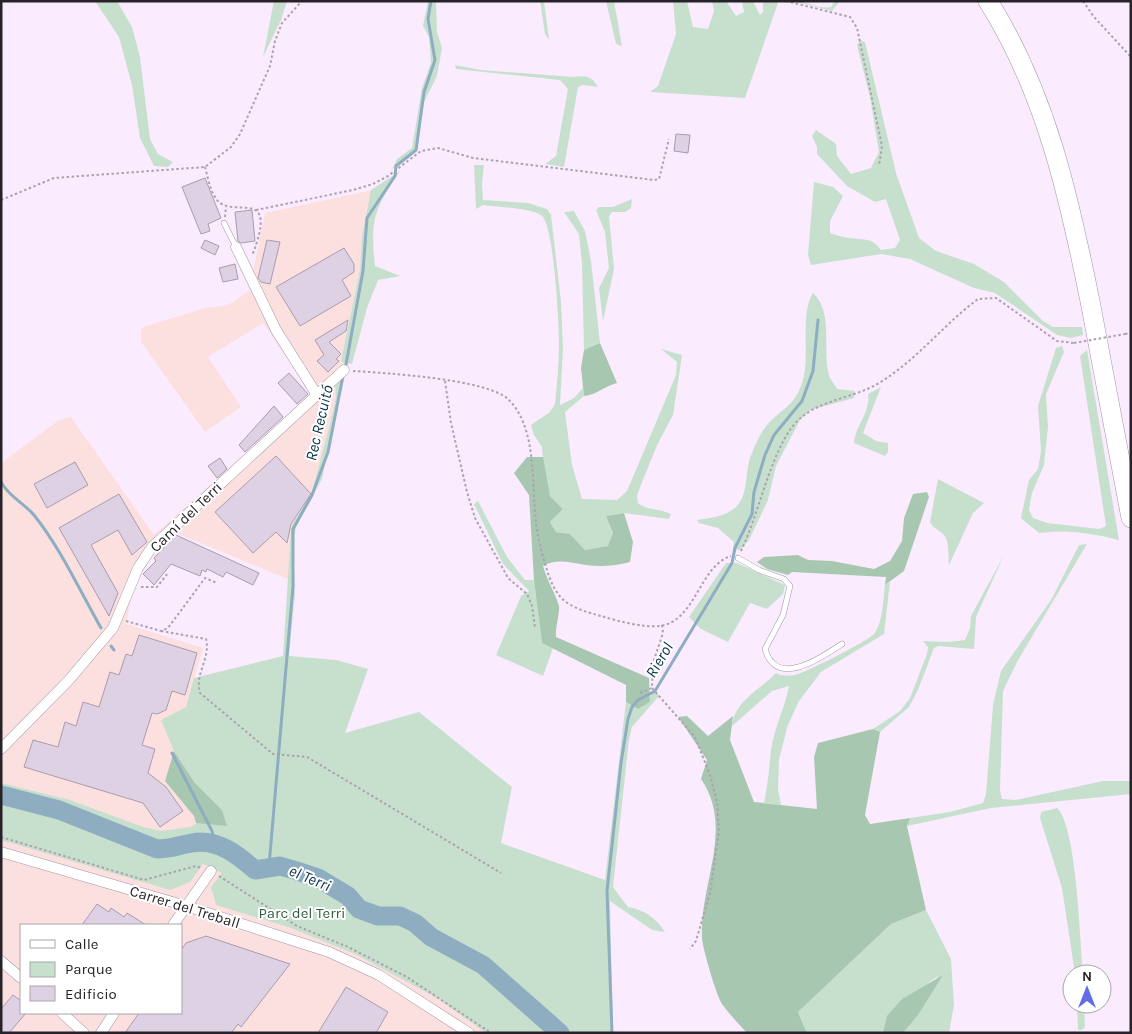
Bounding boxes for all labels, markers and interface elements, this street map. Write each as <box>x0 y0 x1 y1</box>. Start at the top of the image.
water label: Rec Recuitó <box>301 383 337 463</box>
street label: Camí del Terri <box>146 478 226 556</box>
water label: Rierol <box>641 639 677 681</box>
water label: el Terri <box>286 861 334 895</box>
street label: Carrer del Treball <box>128 882 242 932</box>
park label: Parc del Terri <box>258 904 346 922</box>
legend <box>20 924 182 1014</box>
text: Calle <box>65 935 99 953</box>
text: Parque <box>65 960 113 978</box>
north arrow <box>1062 964 1112 1014</box>
text: N <box>1082 968 1092 985</box>
text: Edificio <box>65 985 117 1003</box>

